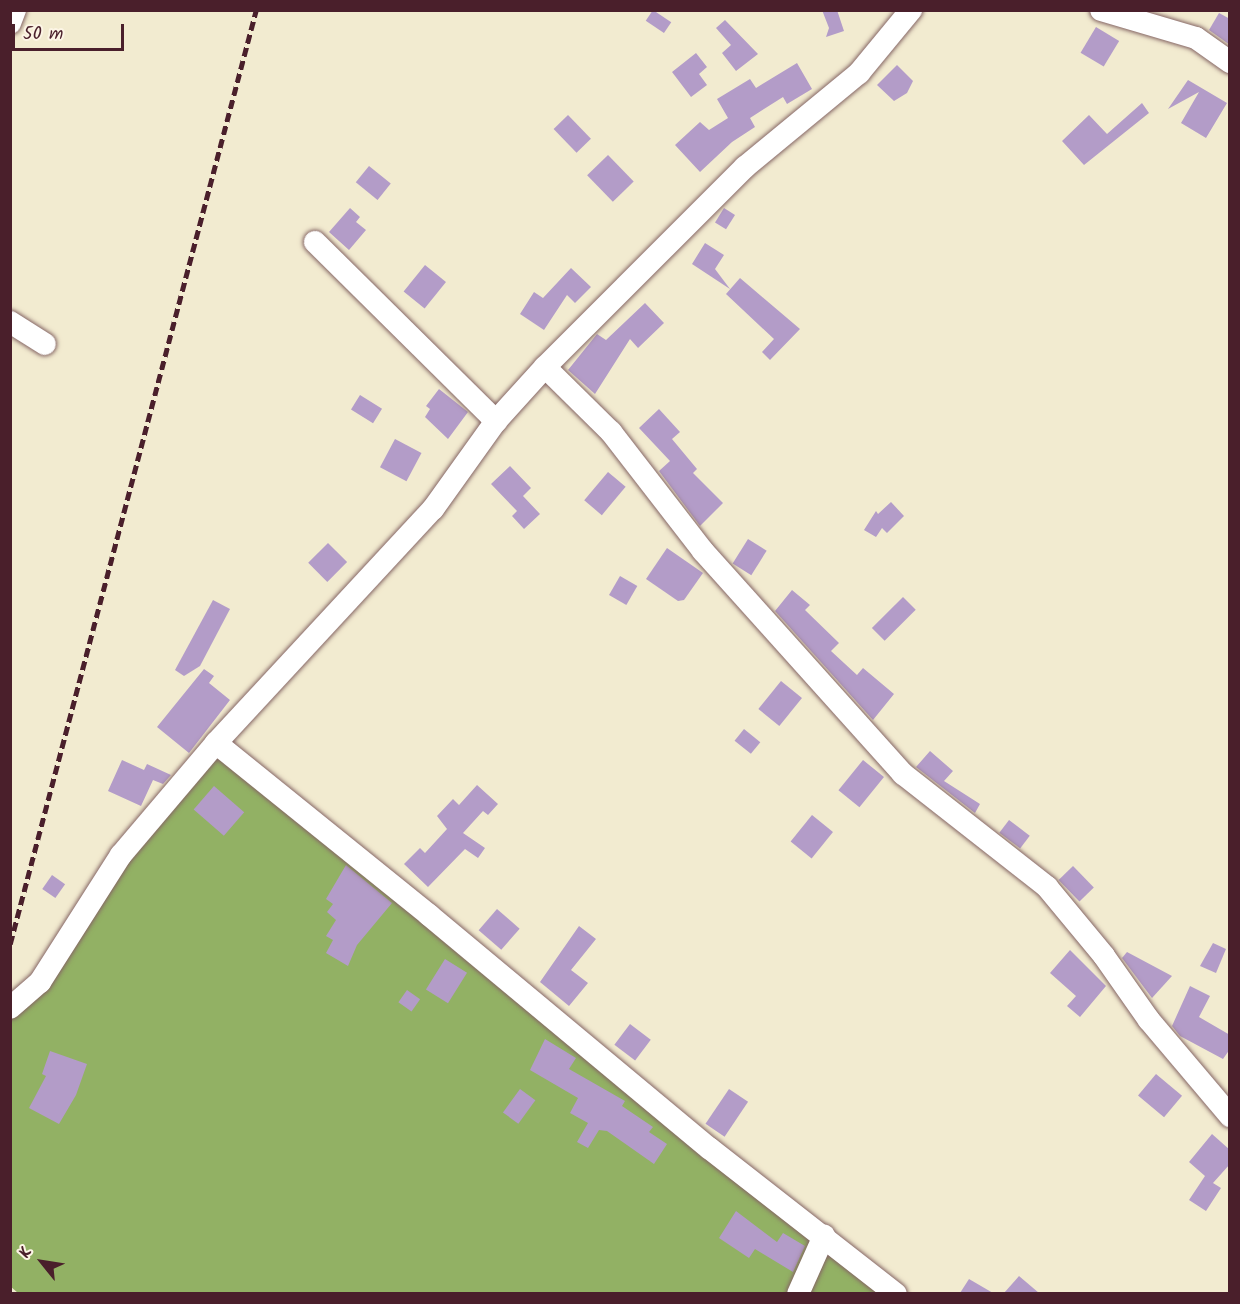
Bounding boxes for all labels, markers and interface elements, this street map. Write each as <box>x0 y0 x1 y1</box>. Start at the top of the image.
scale bar <box>15 12 128 50</box>
text: 50 m <box>23 20 63 49</box>
north arrow <box>12 1232 72 1292</box>
text: K <box>13 1242 39 1263</box>

